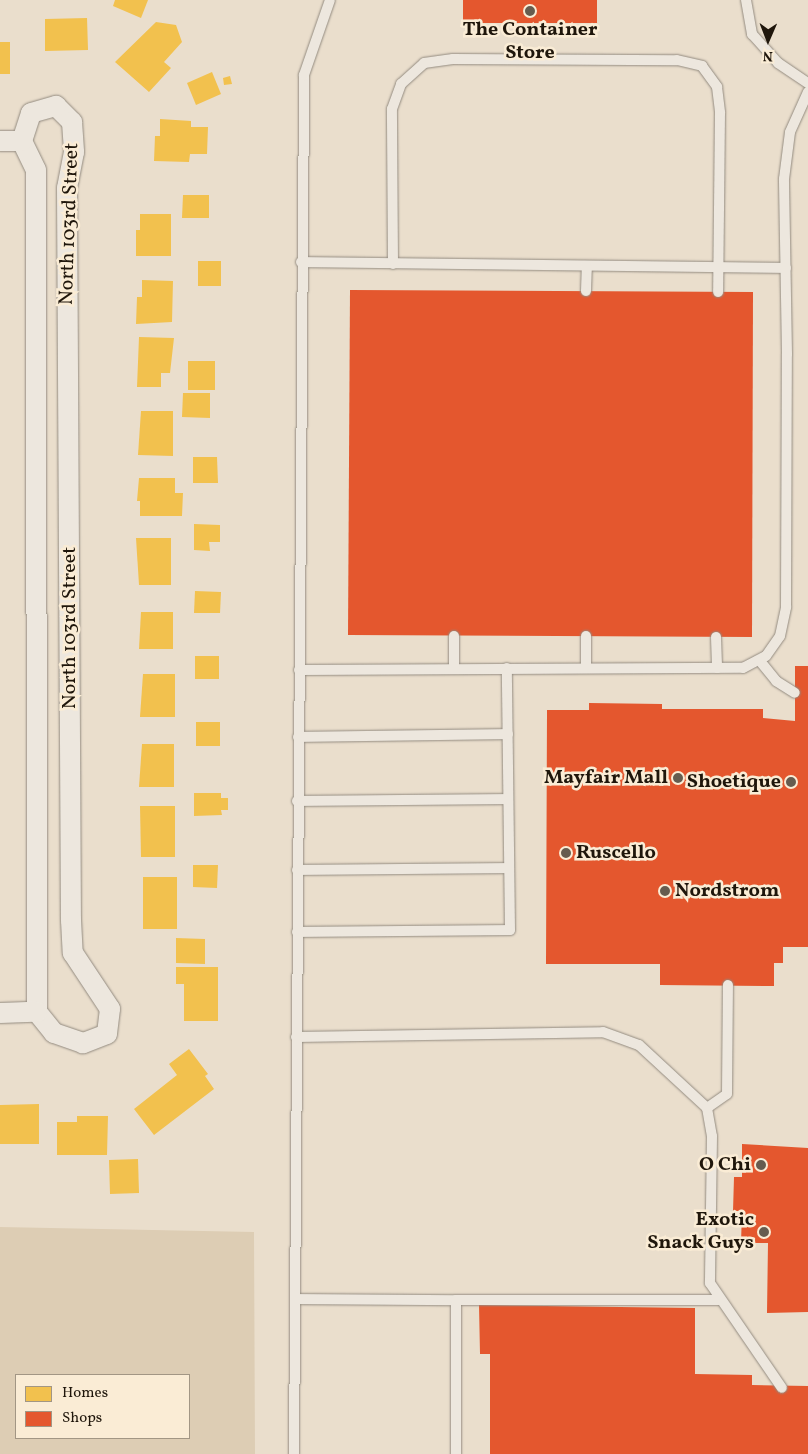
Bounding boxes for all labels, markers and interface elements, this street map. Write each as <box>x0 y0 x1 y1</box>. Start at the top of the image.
marker: The Container Store <box>524 5 536 17</box>
north arrow <box>743 15 793 65</box>
place label: The Container Store <box>463 19 597 66</box>
text: N <box>762 46 773 65</box>
street label: North 103rd Street <box>55 142 85 306</box>
street label: North 103rd Street <box>58 547 82 709</box>
place label: Mayfair Mall <box>544 766 668 790</box>
place label: Shoetique <box>687 770 781 794</box>
marker: Mayfair Mall <box>672 772 684 784</box>
marker: Shoetique <box>785 776 797 788</box>
place label: Ruscello <box>576 841 656 865</box>
marker: Ruscello <box>560 847 572 859</box>
place label: Nordstrom <box>675 879 779 903</box>
marker: Nordstrom <box>659 885 671 897</box>
place label: O Chi <box>699 1153 751 1177</box>
marker: O Chi <box>755 1159 767 1171</box>
place label: Exotic Snack Guys <box>647 1208 754 1255</box>
marker: Exotic Snack Guys <box>758 1226 770 1238</box>
legend <box>15 1374 190 1439</box>
text: Homes <box>62 1383 108 1404</box>
text: Shops <box>62 1408 102 1429</box>

